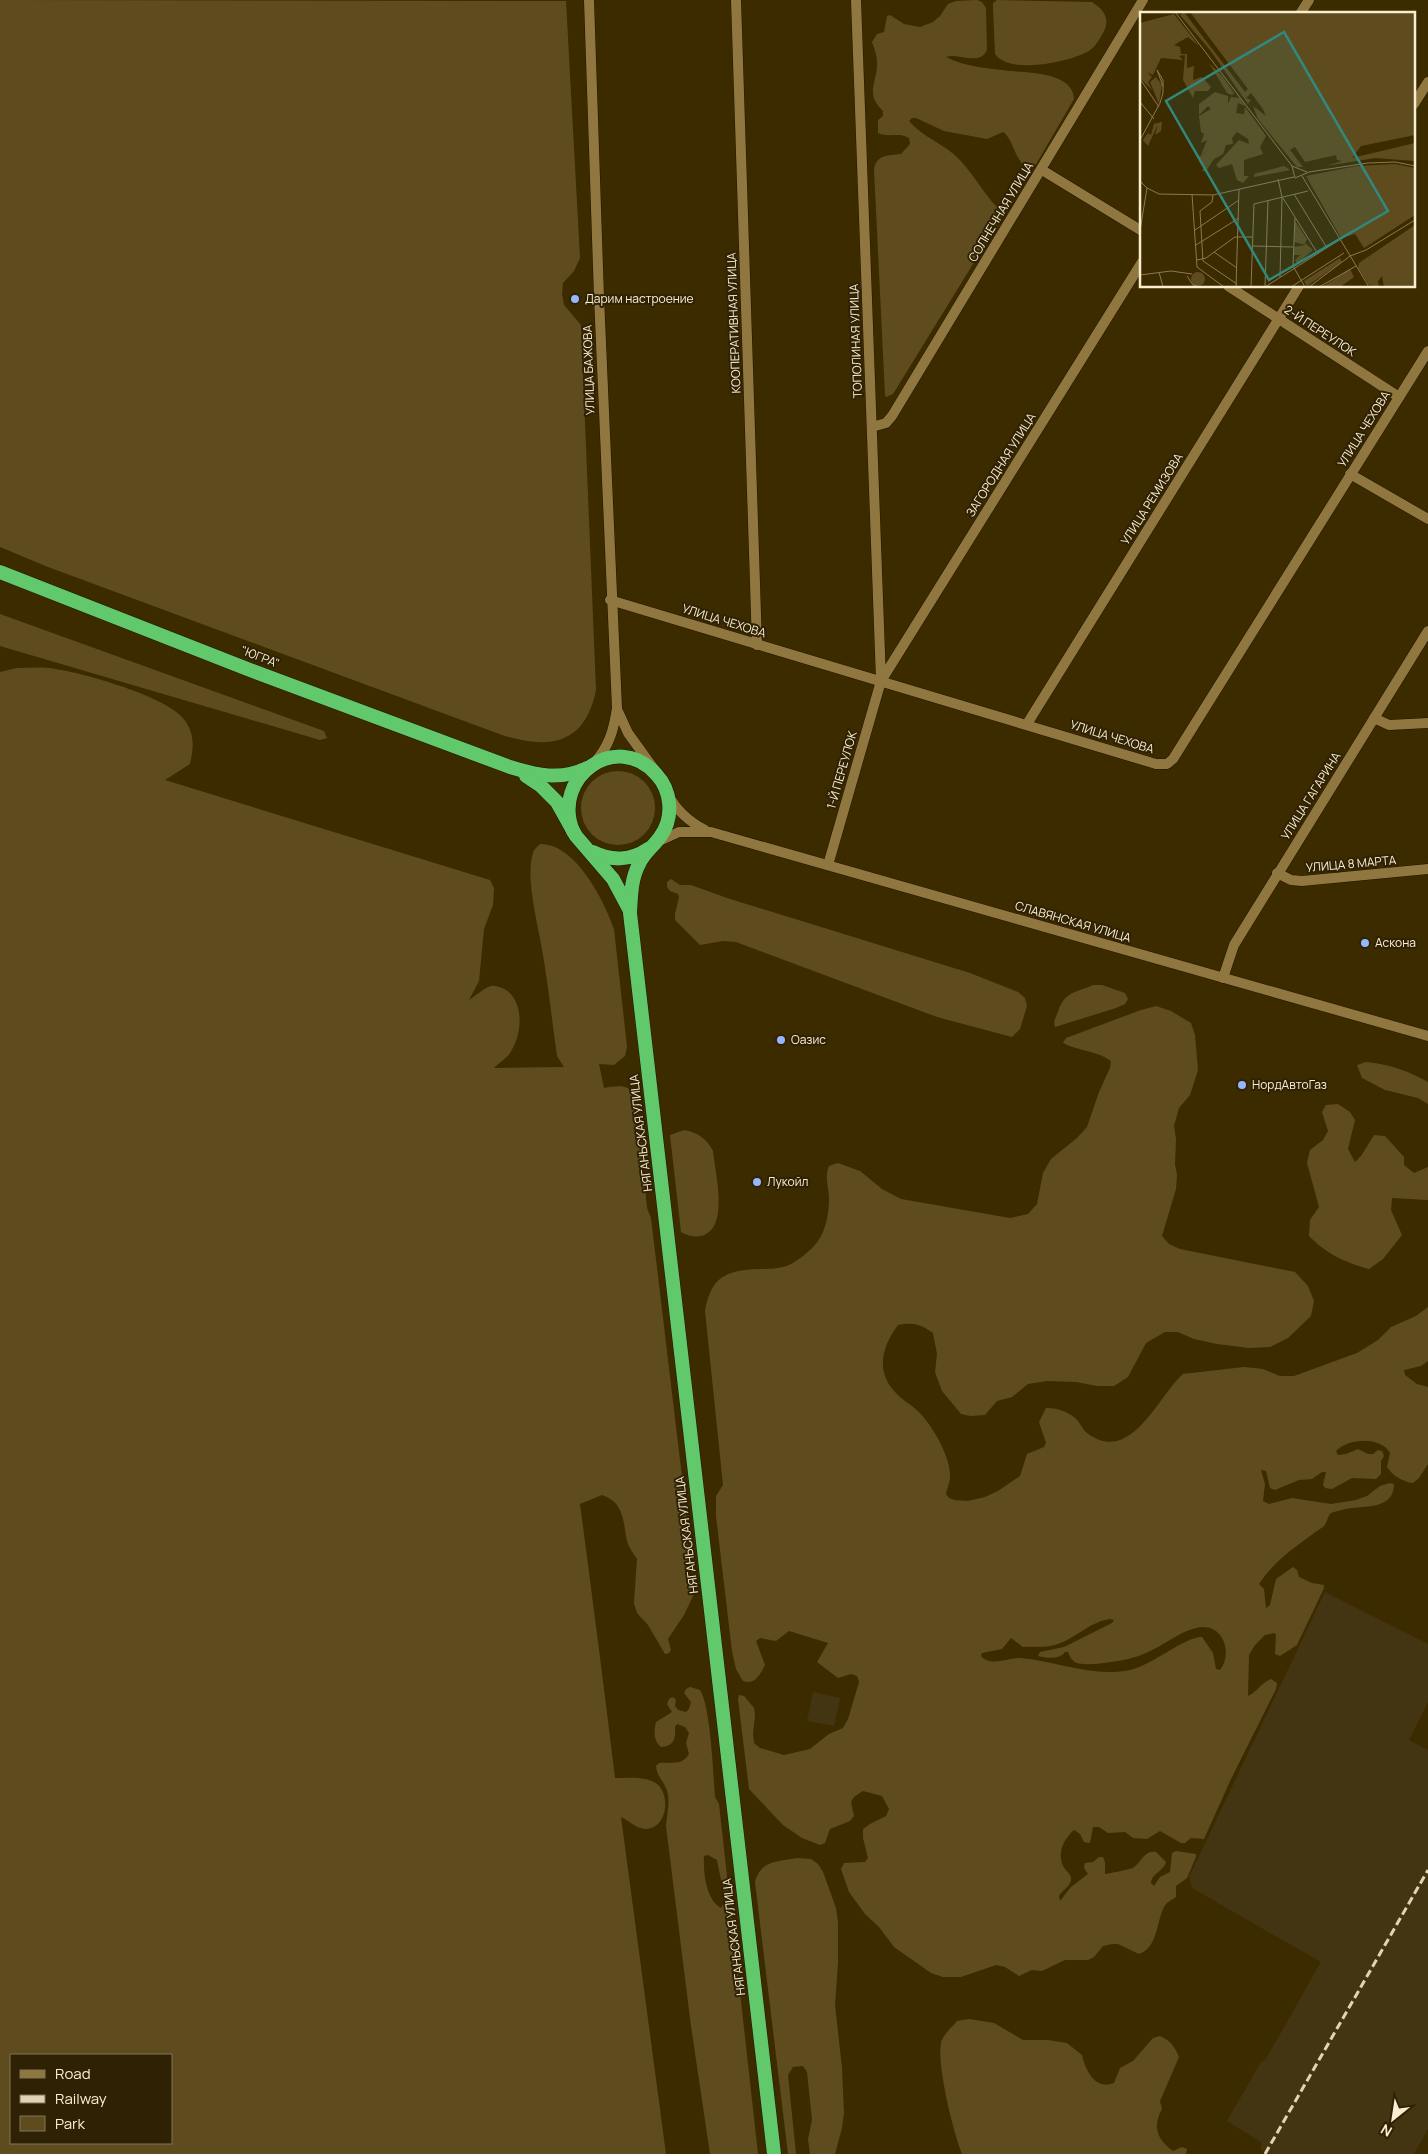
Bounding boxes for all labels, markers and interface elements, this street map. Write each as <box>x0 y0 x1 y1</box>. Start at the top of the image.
inset map <box>1140 12 1416 288</box>
street label: СОЛНЕЧНАЯ УЛИЦА <box>964 158 1037 265</box>
street label: КООПЕРАТИВНАЯ УЛИЦА <box>723 252 744 394</box>
street label: ТОПОЛИНАЯ УЛИЦА <box>845 283 866 398</box>
place label: Дарим настроение <box>585 290 694 307</box>
marker: Дарим настроение <box>569 293 581 305</box>
street label: 2-Й ПЕРЕУЛОК <box>1281 301 1360 361</box>
street label: УЛИЦА БАЖОВА <box>578 324 599 415</box>
street label: УЛИЦА ЧЕХОВА <box>1333 387 1394 470</box>
street label: ЗАГОРОДНАЯ УЛИЦА <box>962 409 1040 520</box>
street label: УЛИЦА РЕМИЗОВА <box>1117 449 1187 548</box>
street label: УЛИЦА ЧЕХОВА <box>680 600 769 641</box>
street label: "ЮГРА" <box>238 641 282 672</box>
street label: УЛИЦА ЧЕХОВА <box>1068 716 1157 757</box>
street label: 1-Й ПЕРЕУЛОК <box>822 728 861 811</box>
street label: УЛИЦА ГАГАРИНА <box>1277 748 1345 843</box>
street label: УЛИЦА 8 МАРТА <box>1305 851 1397 876</box>
street label: СЛАВЯНСКАЯ УЛИЦА <box>1013 897 1134 946</box>
place label: Аскона <box>1375 934 1416 951</box>
marker: Аскона <box>1359 937 1371 949</box>
place label: Оазис <box>791 1031 826 1048</box>
marker: Оазис <box>775 1034 787 1046</box>
street label: НЯГАНЬСКАЯ УЛИЦА <box>625 1073 656 1193</box>
place label: НордАвтоГаз <box>1252 1076 1327 1093</box>
marker: НордАвтоГаз <box>1236 1079 1248 1091</box>
place label: Лукойл <box>767 1173 808 1190</box>
marker: Лукойл <box>751 1176 763 1188</box>
street label: НЯГАНЬСКАЯ УЛИЦА <box>671 1475 702 1595</box>
street label: НЯГАНЬСКАЯ УЛИЦА <box>718 1877 749 1997</box>
legend <box>10 2054 172 2144</box>
text: Road <box>55 2063 91 2084</box>
text: Railway <box>55 2088 107 2109</box>
north arrow <box>1368 2094 1418 2144</box>
text: Park <box>55 2113 85 2134</box>
text: N <box>1377 2120 1395 2141</box>

